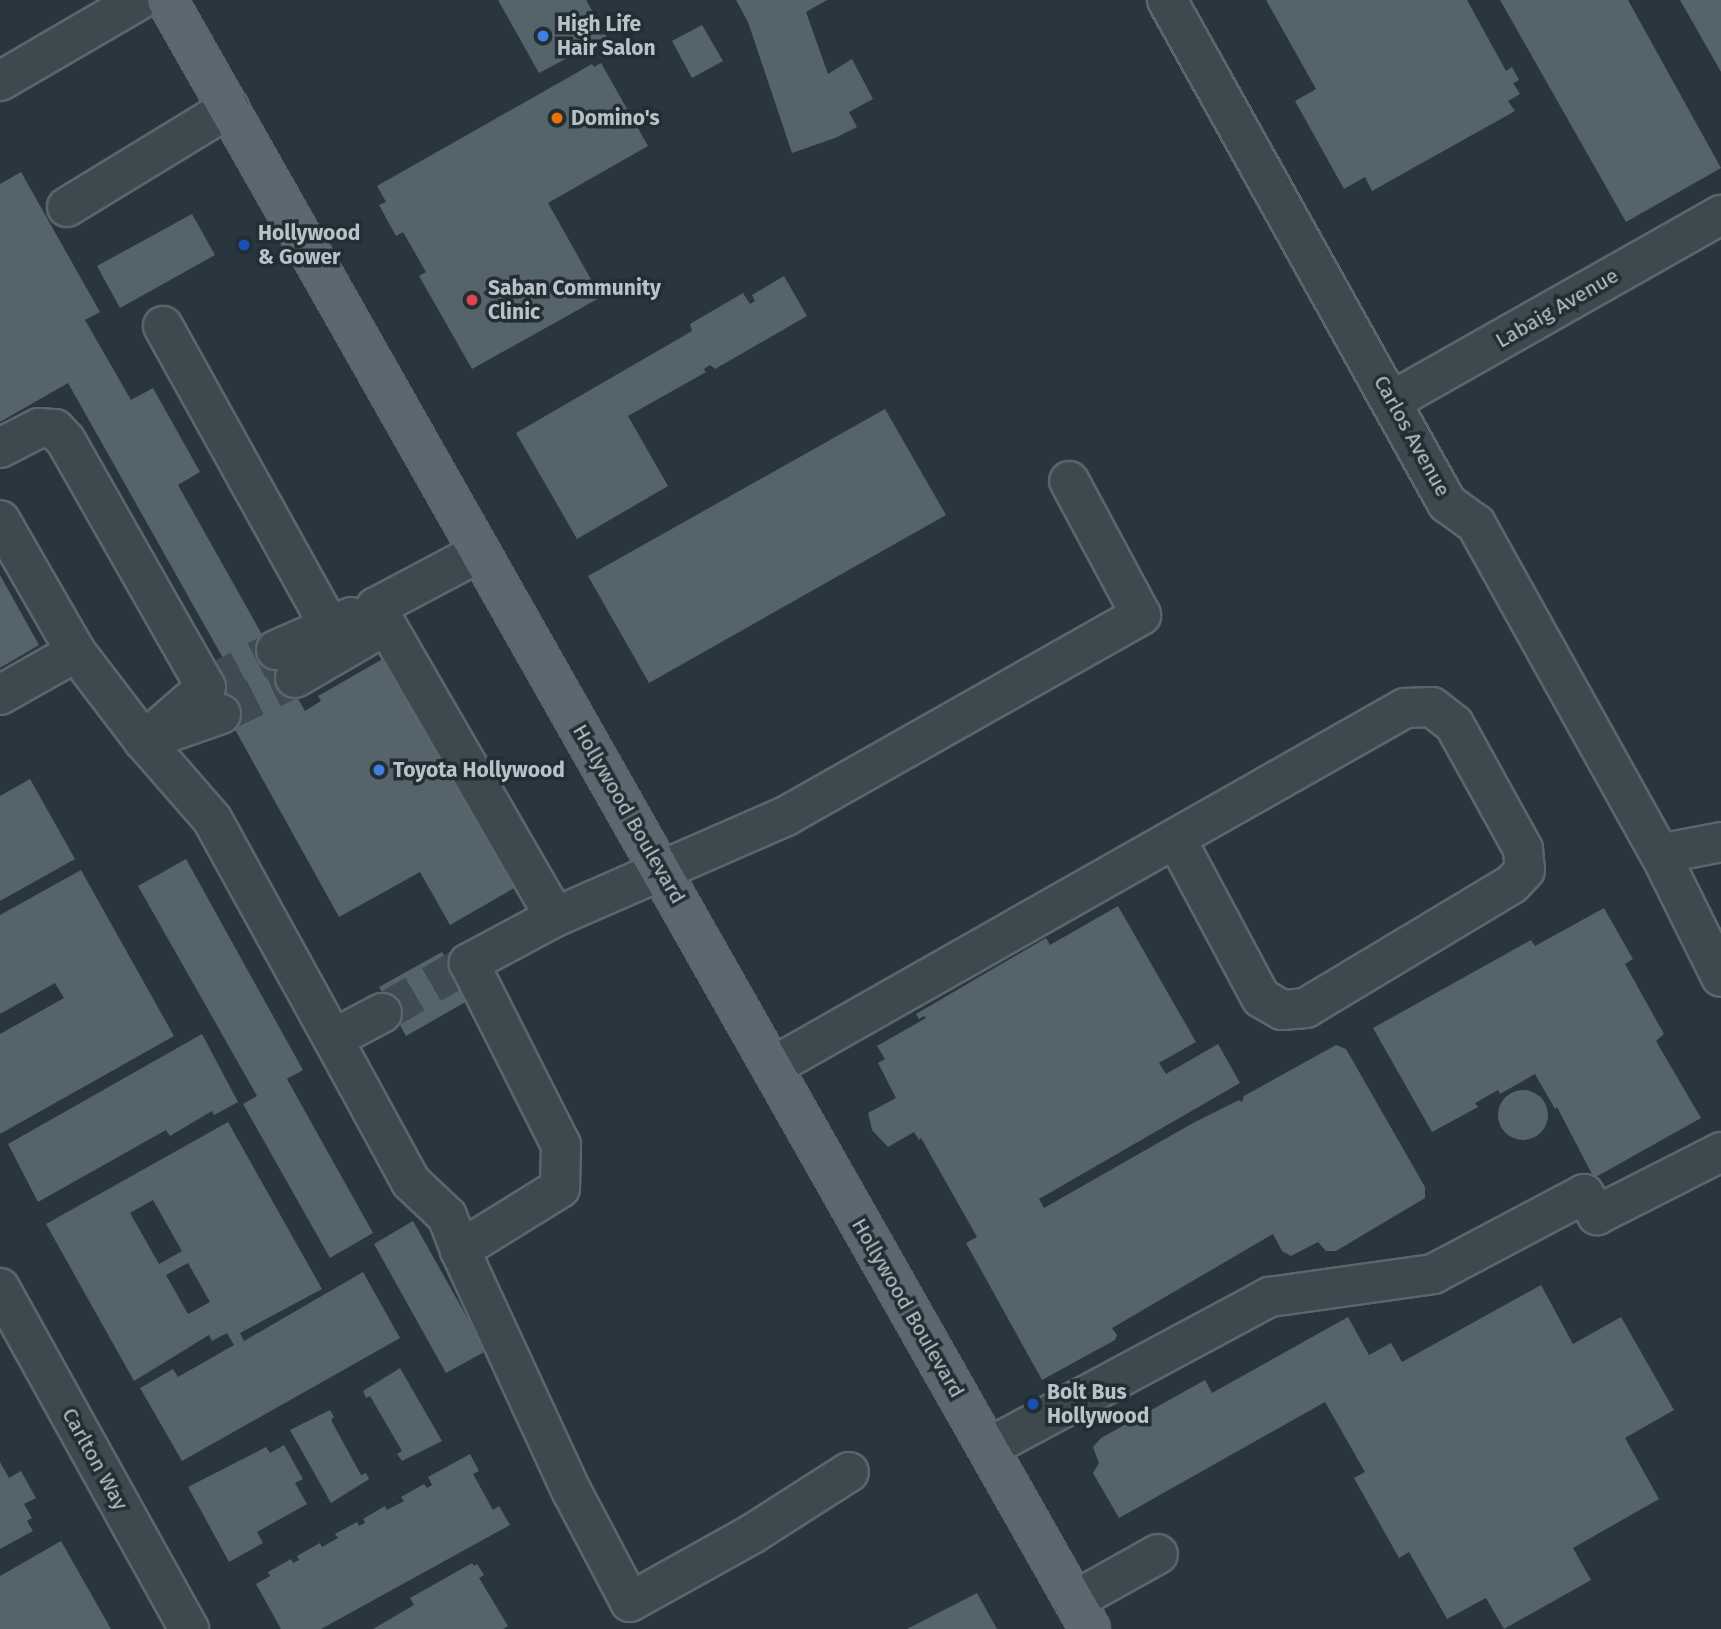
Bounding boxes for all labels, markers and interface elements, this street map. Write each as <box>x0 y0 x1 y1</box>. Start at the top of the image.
place label: High Life Hair Salon <box>557 11 656 61</box>
marker: High Life Hair Salon <box>535 28 551 44</box>
place label: Domino's <box>571 105 660 131</box>
marker: Domino's <box>549 110 565 126</box>
place label: Hollywood & Gower <box>258 220 360 270</box>
marker: Hollywood & Gower <box>236 237 252 253</box>
street label: Labaig Avenue <box>1491 263 1623 353</box>
place label: Saban Community Clinic <box>488 275 661 325</box>
marker: Saban Community Clinic <box>462 290 482 310</box>
street label: Carlos Avenue <box>1368 371 1456 501</box>
street label: Hollywood Boulevard <box>567 720 691 908</box>
place label: Toyota Hollywood <box>393 757 565 783</box>
marker: Toyota Hollywood <box>371 762 387 778</box>
street label: Hollywood Boulevard <box>846 1214 970 1402</box>
place label: Bolt Bus Hollywood <box>1047 1379 1149 1429</box>
marker: Bolt Bus Hollywood <box>1025 1396 1041 1412</box>
street label: Carlton Way <box>57 1404 133 1514</box>

